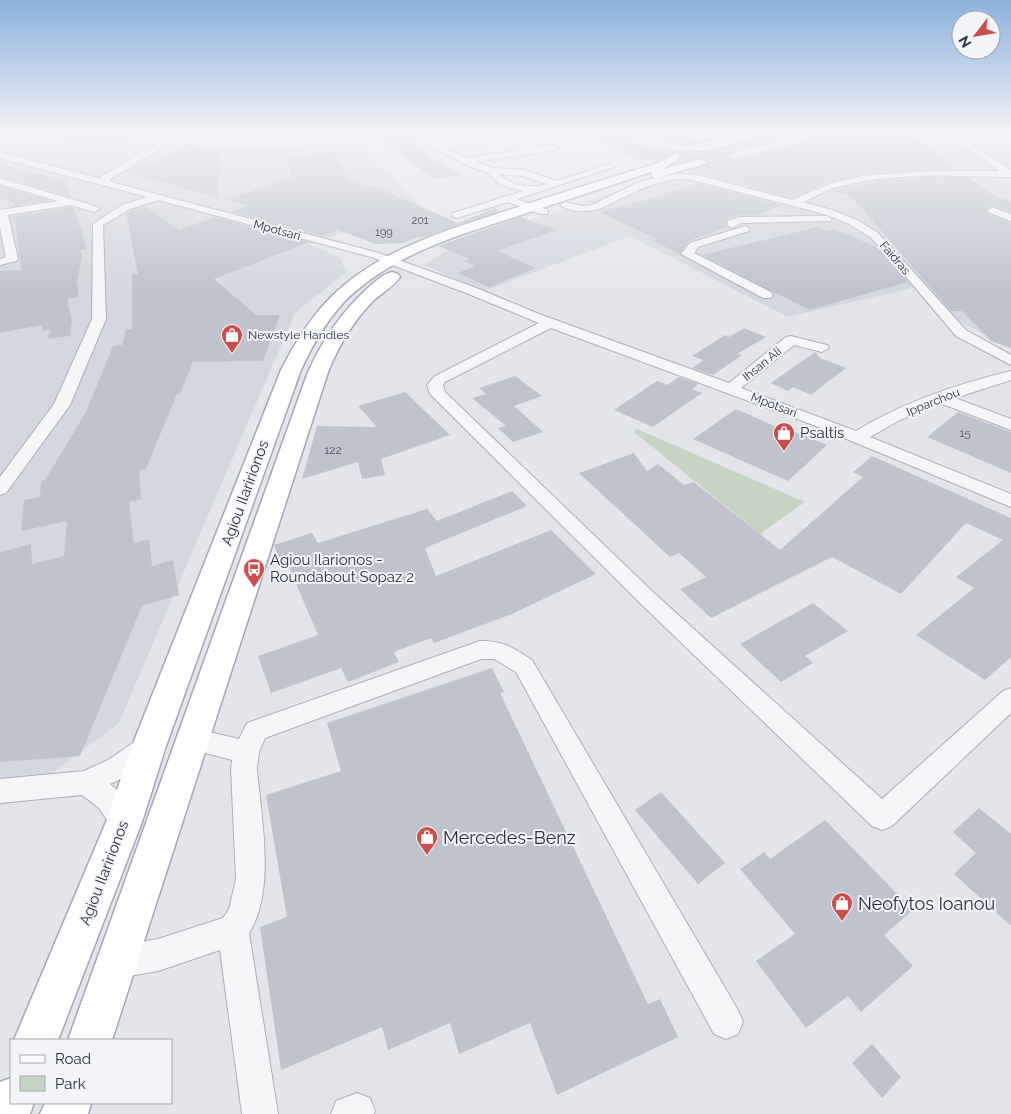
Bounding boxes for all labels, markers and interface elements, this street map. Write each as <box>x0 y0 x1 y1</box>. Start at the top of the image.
north arrow <box>951 10 1001 60</box>
text: N <box>955 33 974 50</box>
house number: 201 <box>411 214 429 227</box>
street label: Mpotsari <box>252 217 302 243</box>
house number: 199 <box>375 226 393 239</box>
street label: Faidras <box>877 239 913 278</box>
shop icon: Newstyle Handles <box>220 323 244 354</box>
place label: Newstyle Handles <box>248 328 349 342</box>
street label: Ihsan Ali <box>740 344 784 384</box>
street label: Ipparchou <box>904 385 962 419</box>
street label: Mpotsari <box>749 390 799 420</box>
shop icon: Psaltis <box>772 421 796 452</box>
place label: Psaltis <box>800 424 844 442</box>
house number: 15 <box>959 426 971 440</box>
street label: Agiou Ilaririonos <box>218 438 272 548</box>
house number: 122 <box>324 443 342 457</box>
place label: Agiou Ilarionos - Roundabout Sopaz 2 <box>270 551 414 586</box>
bus stop icon: Agiou Ilarionos - Roundabout Sopaz 2 <box>242 557 266 588</box>
street label: Agiou Ilaririonos <box>76 818 132 928</box>
shop icon: Mercedes-Benz <box>415 825 439 856</box>
place label: Mercedes-Benz <box>443 827 576 848</box>
shop icon: Neofytos Ioanou <box>830 891 854 922</box>
place label: Neofytos Ioanou <box>858 893 995 914</box>
legend <box>10 1039 172 1104</box>
text: Road <box>55 1050 91 1068</box>
text: Park <box>55 1075 86 1093</box>

